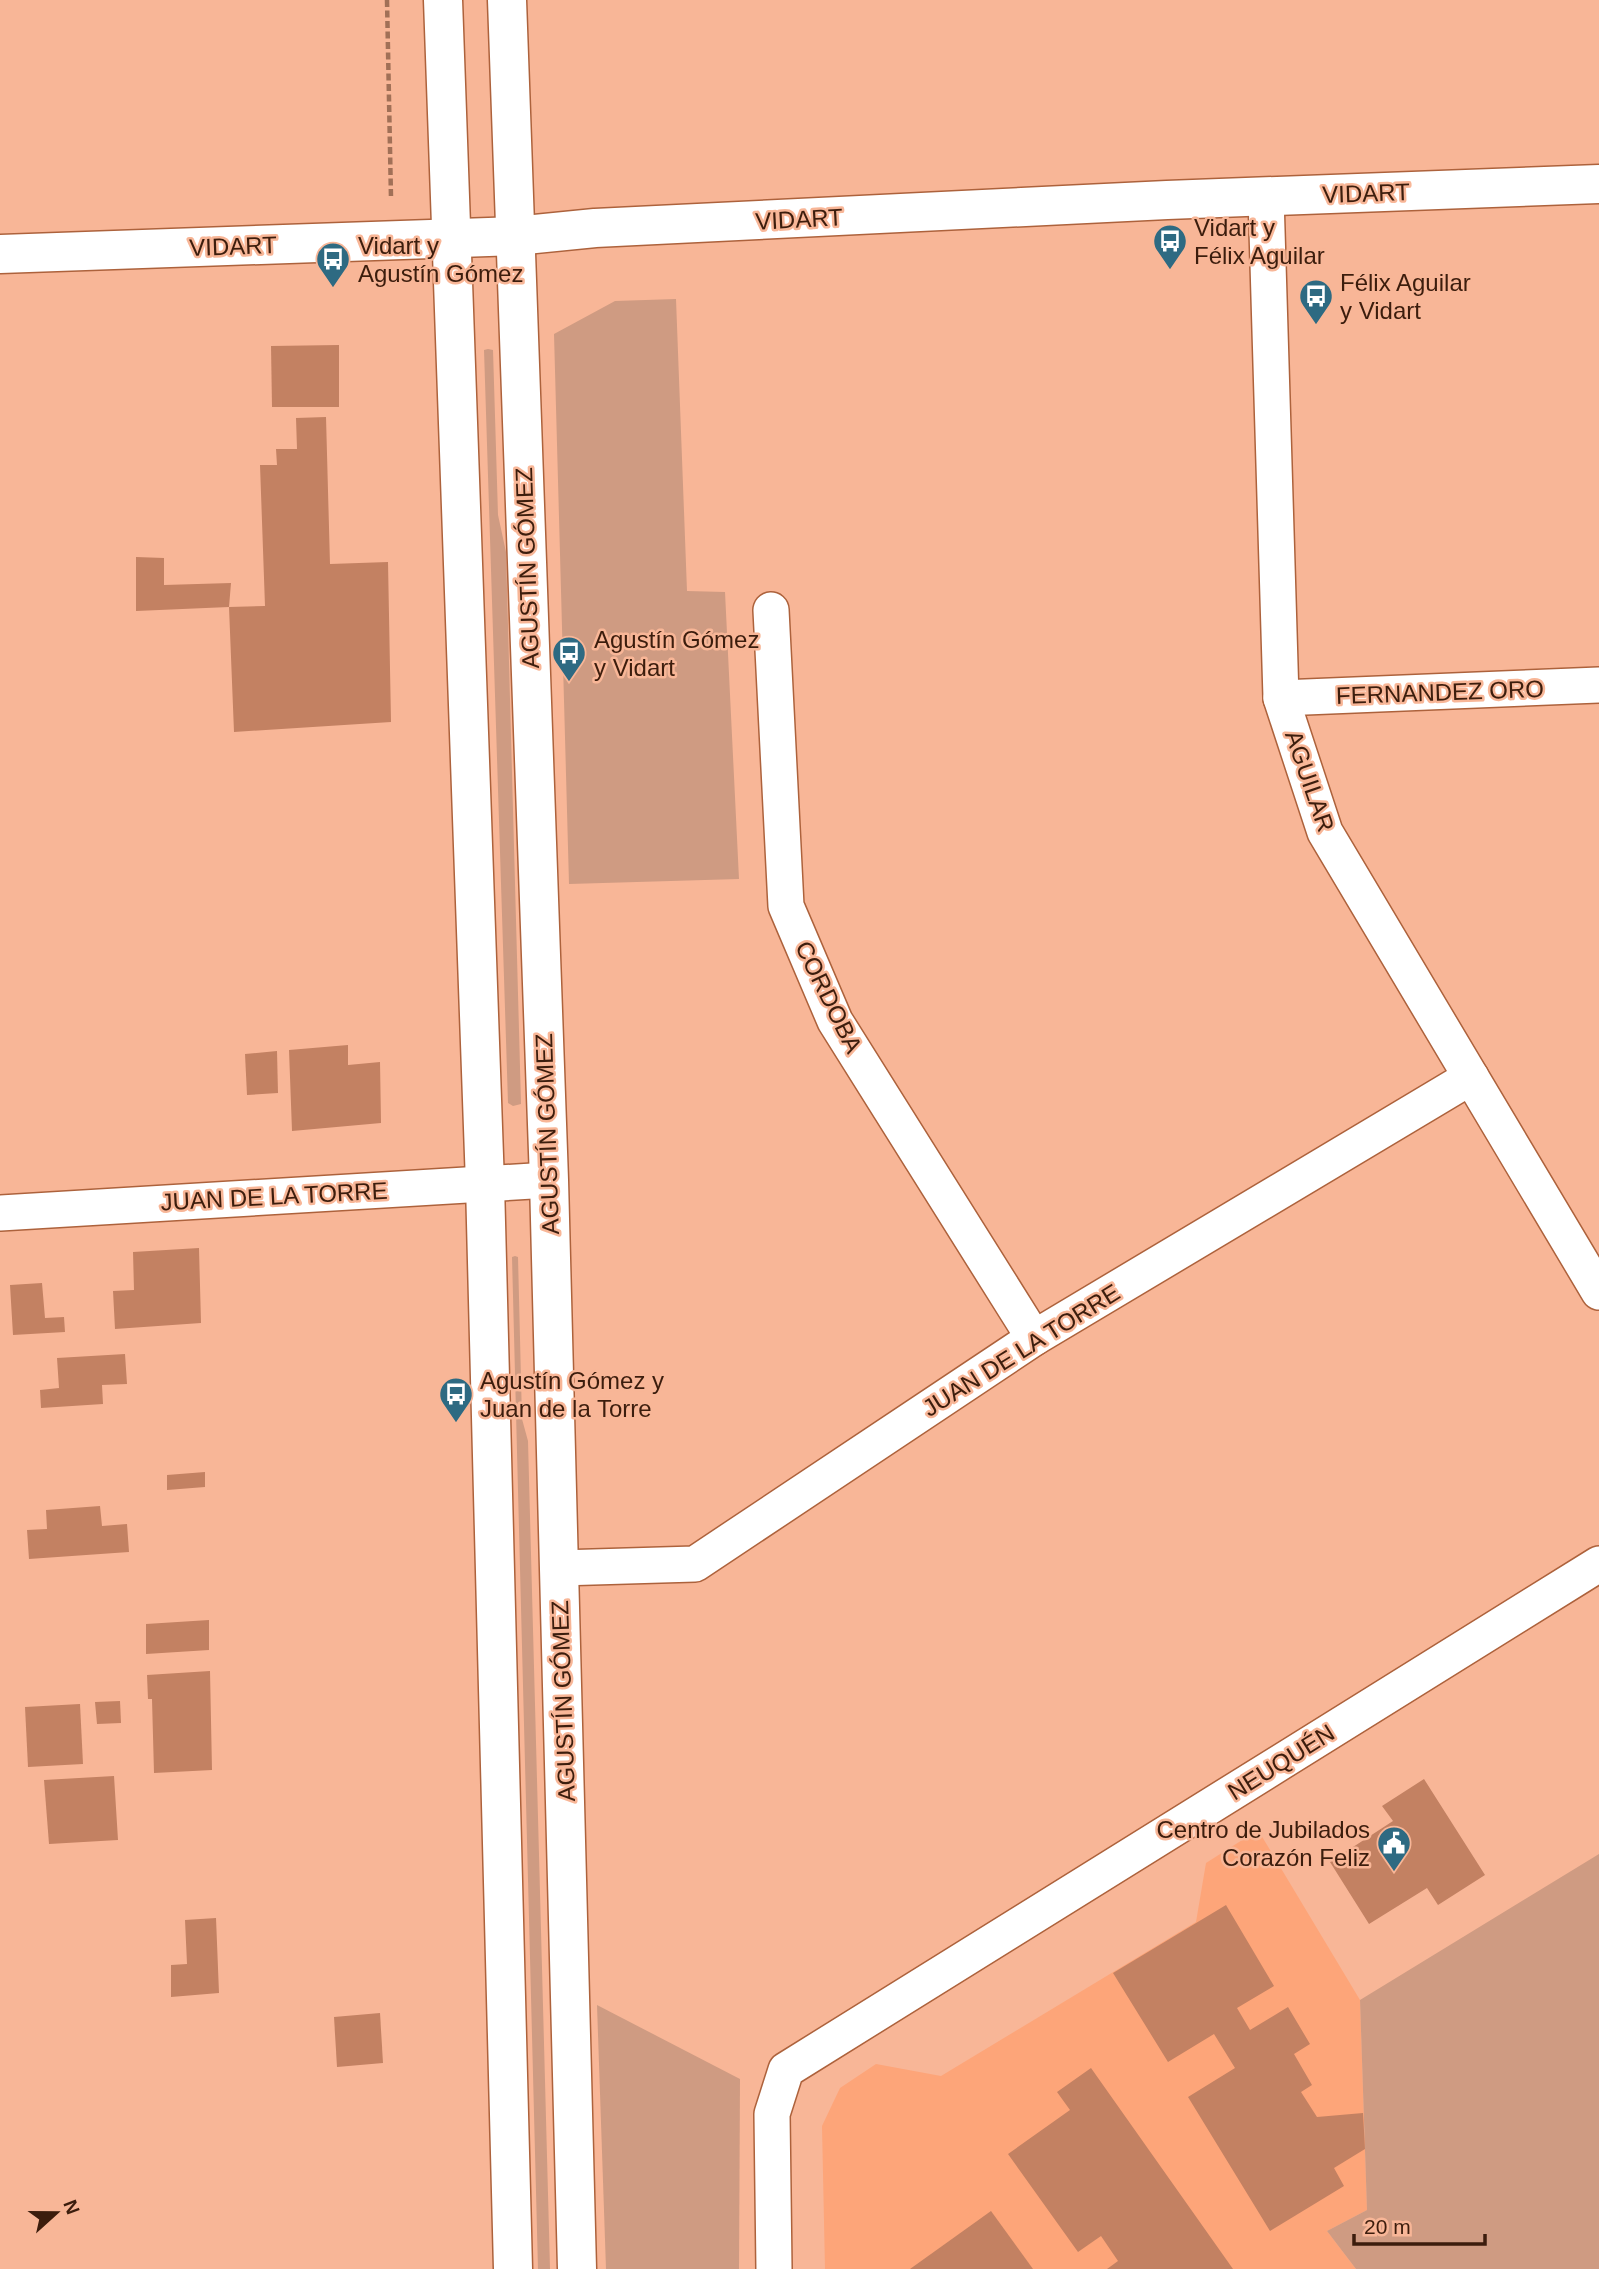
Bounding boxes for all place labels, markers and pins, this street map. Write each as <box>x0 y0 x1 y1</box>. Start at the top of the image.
place label: Vidart y Félix Aguilar <box>1194 214 1325 269</box>
bus stop icon: Vidart y Félix Aguilar <box>1151 222 1189 271</box>
place label: Vidart y Agustín Gómez <box>358 232 523 287</box>
bus stop icon: Vidart y Agustín Gómez <box>314 240 352 289</box>
place label: Félix Aguilar y Vidart <box>1340 269 1471 324</box>
bus stop icon: Félix Aguilar y Vidart <box>1297 277 1335 326</box>
place label: Agustín Gómez y Vidart <box>594 626 759 681</box>
bus stop icon: Agustín Gómez y Vidart <box>550 634 588 683</box>
place label: Agustín Gómez y Juan de la Torre <box>480 1367 664 1422</box>
bus stop icon: Agustín Gómez y Juan de la Torre <box>437 1375 475 1424</box>
place label: Centro de Jubilados Corazón Feliz <box>1157 1816 1370 1871</box>
public building icon: Centro de Jubilados Corazón Feliz <box>1375 1824 1413 1873</box>

